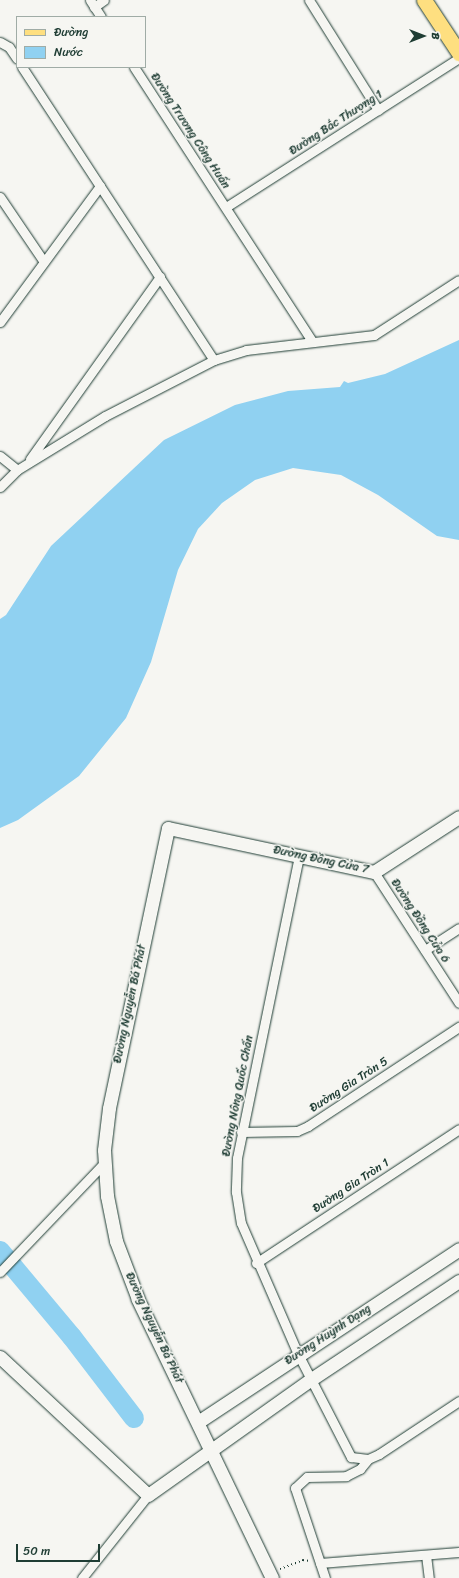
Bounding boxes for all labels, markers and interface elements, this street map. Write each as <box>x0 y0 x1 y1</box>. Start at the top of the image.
legend <box>16 16 146 68</box>
north arrow <box>403 16 443 56</box>
text: Đường <box>54 21 88 43</box>
text: B <box>426 33 445 39</box>
text: Nước <box>54 41 83 63</box>
street label: Đường Trương Công Huấn <box>147 71 233 191</box>
street label: Đường Bắc Thượng 1 <box>287 87 385 159</box>
street label: Đường Đồng Cửa 7 <box>272 843 370 877</box>
street label: Đường Đồng Cửa 6 <box>387 876 453 966</box>
street label: Đường Nguyễn Bá Phát <box>110 943 150 1065</box>
street label: Đường Nông Quốc Chấn <box>219 1034 257 1158</box>
street label: Đường Gia Tròn 5 <box>307 1054 391 1116</box>
street label: Đường Gia Tròn 1 <box>310 1156 392 1216</box>
street label: Đường Nguyễn Bá Phát <box>122 1270 186 1386</box>
street label: Đường Huỳnh Dạng <box>282 1302 374 1368</box>
scale bar <box>18 1536 102 1562</box>
text: 50 m <box>23 1540 50 1562</box>

